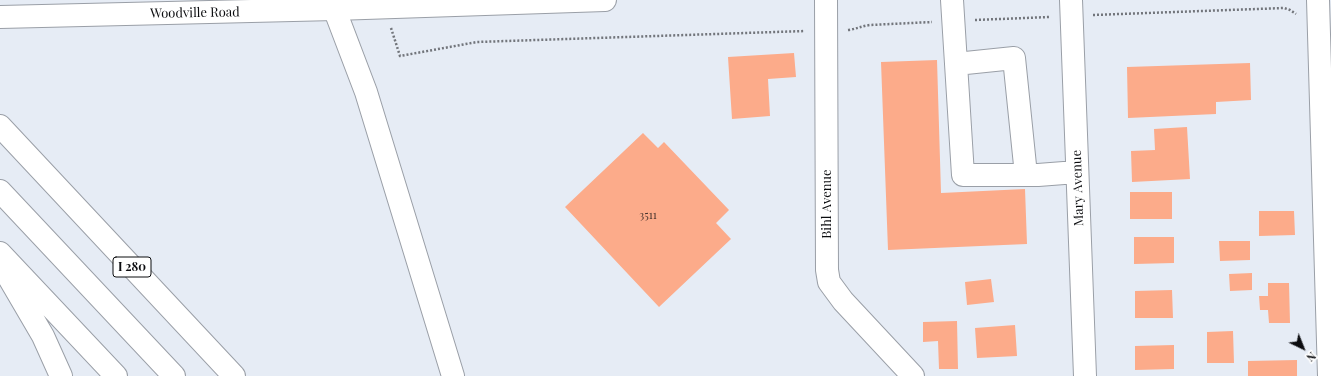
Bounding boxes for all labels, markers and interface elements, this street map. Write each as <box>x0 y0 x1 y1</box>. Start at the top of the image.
street label: Woodville Road <box>150 4 240 22</box>
street label: Mary Avenue <box>1069 150 1087 226</box>
street label: Bihl Avenue <box>819 169 835 239</box>
house number: 3511 <box>639 209 657 223</box>
road number: I 280 <box>113 257 151 277</box>
north arrow <box>1283 328 1323 368</box>
text: N <box>1304 349 1320 365</box>

